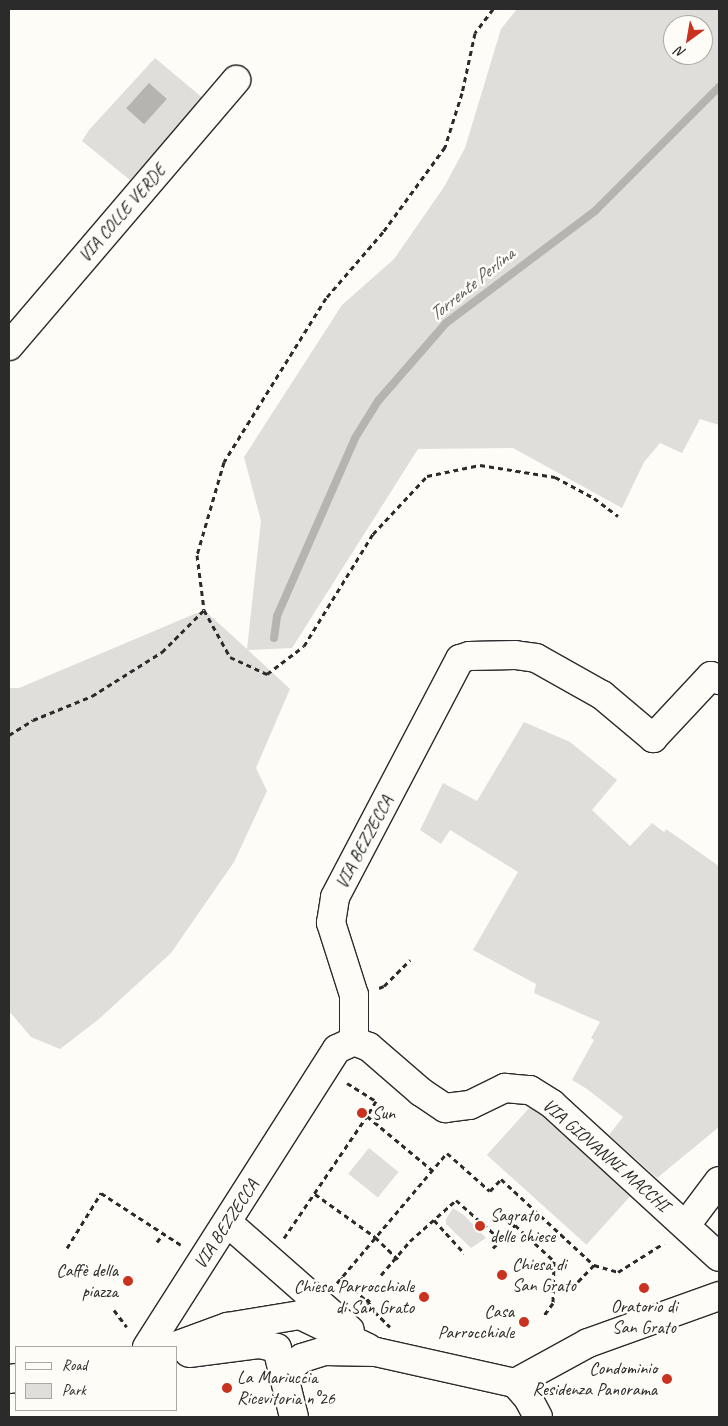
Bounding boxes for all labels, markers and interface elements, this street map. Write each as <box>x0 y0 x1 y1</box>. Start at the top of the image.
north arrow <box>663 15 713 65</box>
text: N <box>672 43 689 62</box>
street label: VIA COLLE VERDE <box>74 160 170 266</box>
water label: Torrente Perlina <box>425 244 519 326</box>
street label: VIA BEZZECCA <box>331 792 397 892</box>
street label: VIA GIOVANNI MACCHI <box>539 1095 673 1215</box>
place label: Sun <box>372 1102 395 1124</box>
marker: Sun <box>356 1107 368 1119</box>
street label: VIA BEZZECCA <box>189 1175 263 1273</box>
place label: Sagrato delle chiese <box>490 1205 555 1248</box>
marker: Sagrato delle chiese <box>474 1220 486 1232</box>
place label: Chiesa di San Grato <box>512 1254 576 1296</box>
place label: Caffè della piazza <box>56 1260 118 1302</box>
marker: Chiesa di San Grato <box>496 1269 508 1281</box>
marker: Caffè della piazza <box>122 1275 134 1287</box>
place label: Chiesa Parrocchiale di San Grato <box>294 1276 414 1318</box>
marker: Oratorio di San Grato <box>638 1282 650 1294</box>
marker: Chiesa Parrocchiale di San Grato <box>418 1291 430 1303</box>
place label: Oratorio di San Grato <box>611 1296 677 1338</box>
place label: Casa Parrocchiale <box>438 1301 514 1344</box>
marker: Casa Parrocchiale <box>518 1316 530 1328</box>
legend <box>15 1346 178 1411</box>
text: Road <box>62 1356 87 1375</box>
place label: Condominio Residenza Panorama <box>531 1358 657 1400</box>
place label: La Mariuccia Ricevitoria n°26 <box>237 1367 335 1410</box>
marker: Condominio Residenza Panorama <box>661 1373 673 1385</box>
text: Park <box>62 1381 86 1400</box>
marker: La Mariuccia Ricevitoria n°26 <box>221 1382 233 1394</box>

